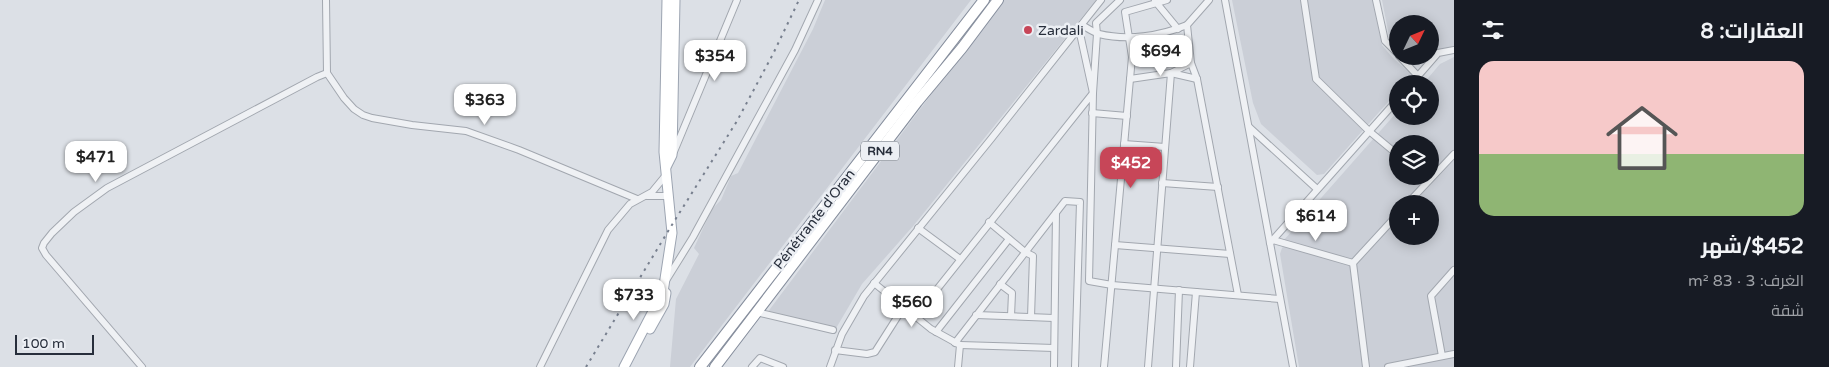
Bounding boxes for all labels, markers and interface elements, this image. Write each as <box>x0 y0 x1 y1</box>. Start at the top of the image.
north arrow <box>1389 15 1439 65</box>
map controls <box>1389 15 1439 245</box>
icon: filters <box>1479 16 1507 44</box>
text: العقارات: 8 <box>1701 19 1804 44</box>
place label: Zardali <box>1038 22 1084 39</box>
marker: Zardali <box>1022 24 1034 36</box>
pin: $694 <box>1131 34 1191 77</box>
pin: $354 <box>685 39 745 82</box>
text: $694 <box>1141 41 1181 61</box>
text: $354 <box>695 46 735 66</box>
button: locate <box>1389 75 1439 125</box>
pin: $363 <box>455 84 515 126</box>
text: $363 <box>465 90 505 110</box>
icon: home <box>1597 93 1687 183</box>
button: layers <box>1389 135 1439 185</box>
pin: $471 <box>66 140 126 183</box>
road number: RN4 <box>861 142 899 160</box>
pin: $452 <box>1101 146 1161 189</box>
text: $471 <box>76 147 116 167</box>
text: $452 <box>1111 153 1151 173</box>
street label: Pénétrante d'Oran <box>770 166 859 273</box>
button: + <box>1389 195 1439 245</box>
pin: $614 <box>1286 200 1346 242</box>
text: $614 <box>1296 206 1336 226</box>
text: $452/شهر <box>1701 234 1804 259</box>
text: الغرف: 3 · 83 m² <box>1688 271 1804 291</box>
pin: $733 <box>604 278 664 321</box>
text: $733 <box>614 285 654 305</box>
pin: $560 <box>882 286 942 328</box>
text: $560 <box>892 292 932 312</box>
text: شقة <box>1771 301 1804 321</box>
scale bar <box>15 332 94 355</box>
text: 100 m <box>22 335 65 352</box>

